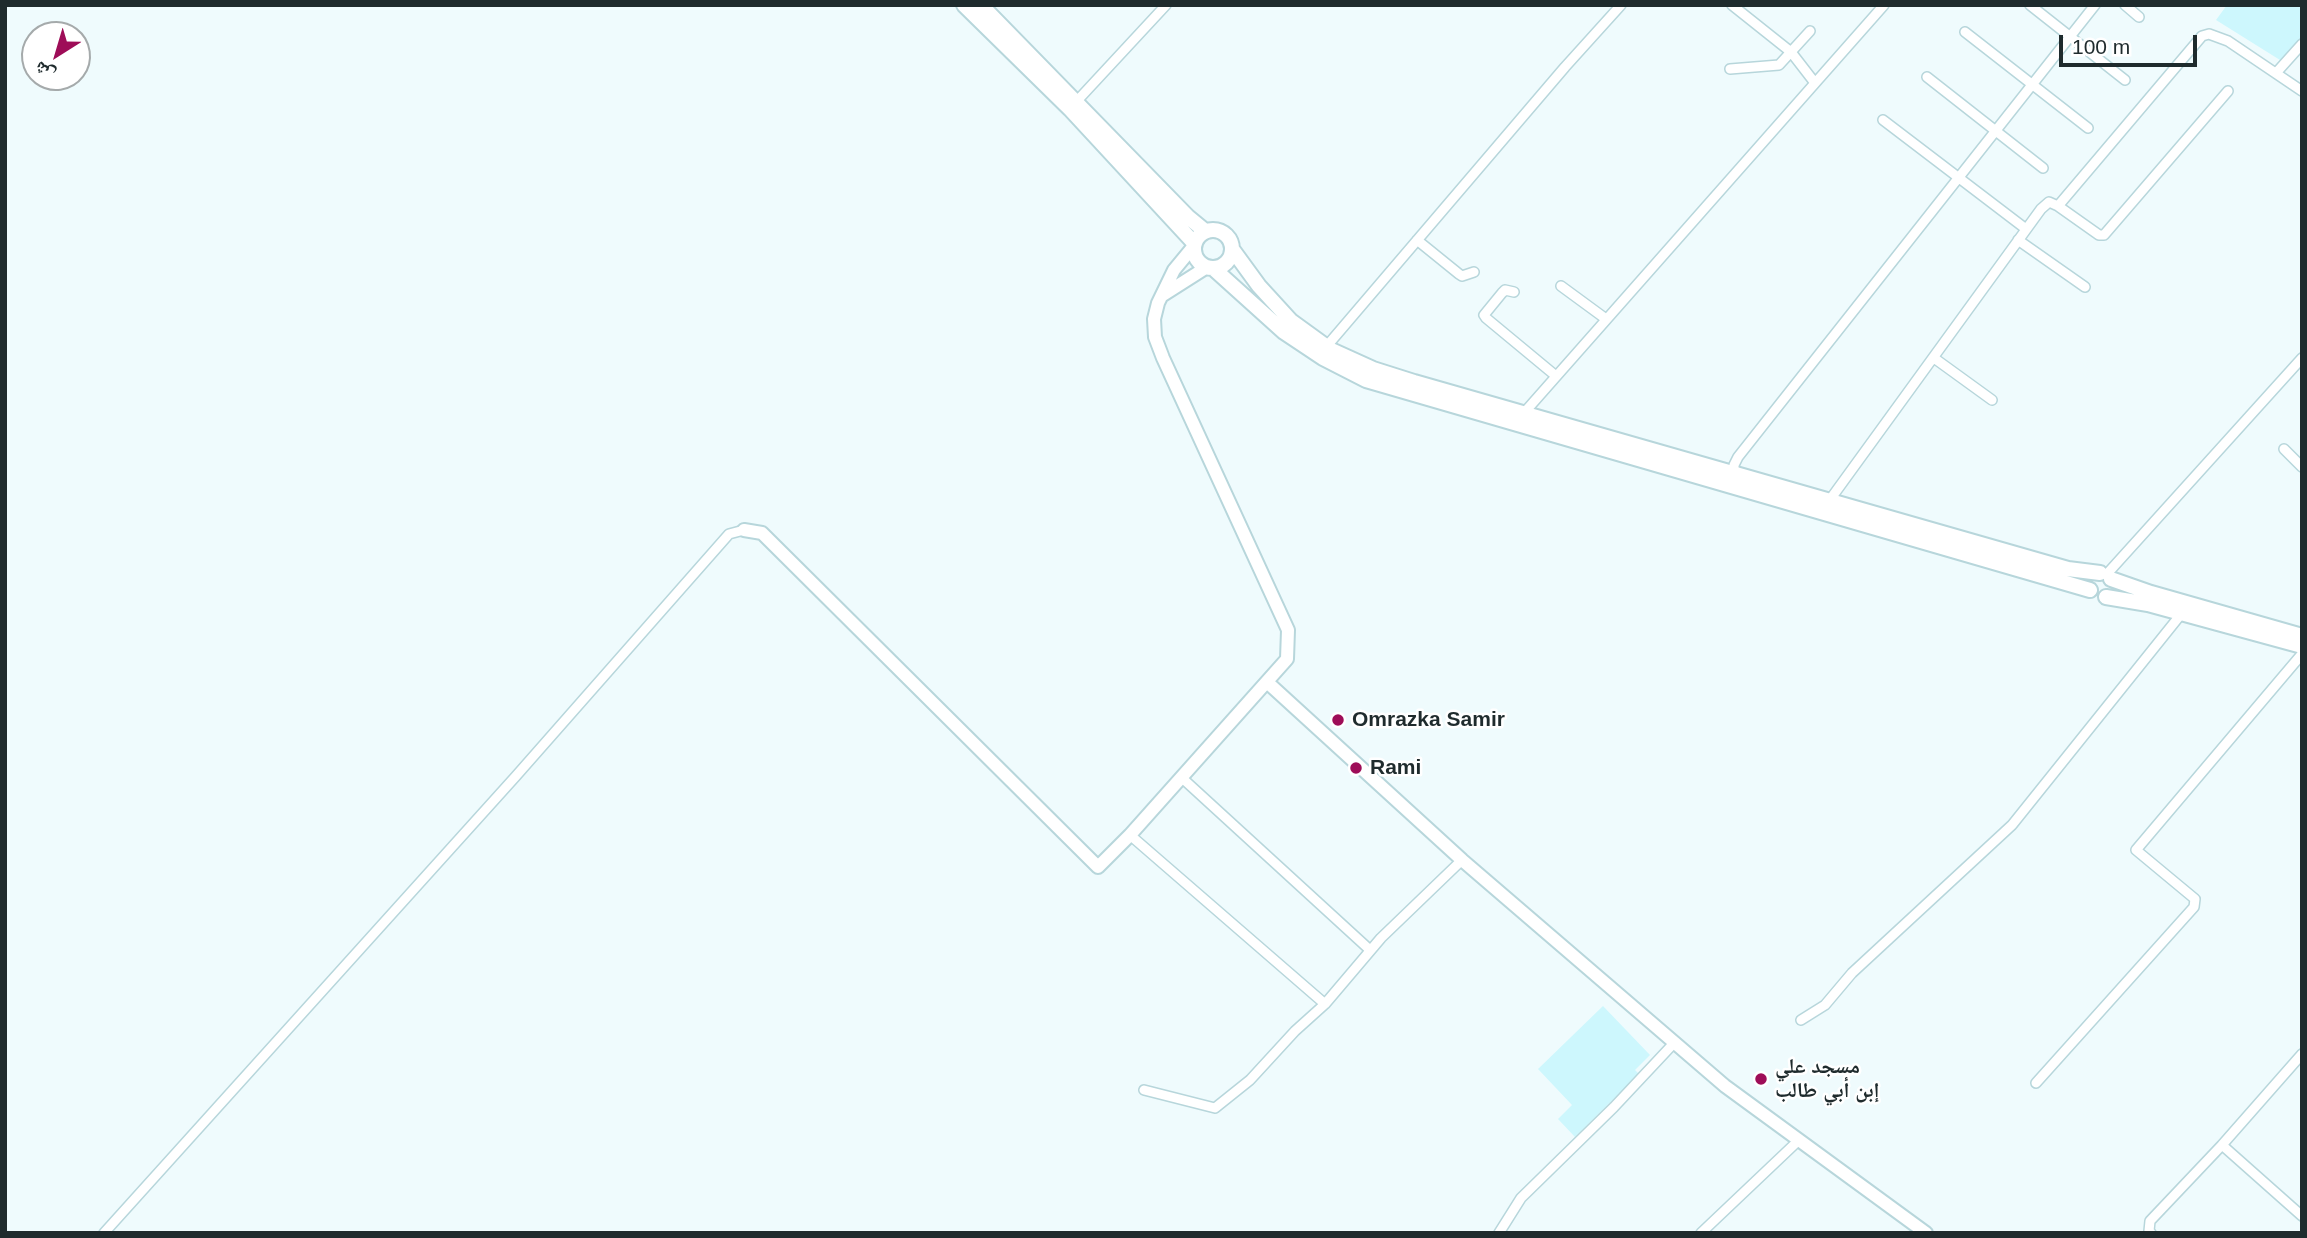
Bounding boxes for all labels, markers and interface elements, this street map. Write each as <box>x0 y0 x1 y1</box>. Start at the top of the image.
north arrow <box>21 21 91 91</box>
scale bar <box>2062 21 2200 65</box>
text: 100 m <box>2072 35 2130 58</box>
text: ش <box>30 57 59 86</box>
place label: Omrazka Samir <box>1352 707 1505 733</box>
marker: Omrazka Samir <box>1330 712 1346 728</box>
place label: Rami <box>1370 755 1421 781</box>
marker: Rami <box>1348 760 1364 776</box>
place label: مسجد علي إبن أبي طالب <box>1775 1054 1880 1104</box>
marker: مسجد علي إبن أبي طالب <box>1753 1071 1769 1087</box>

